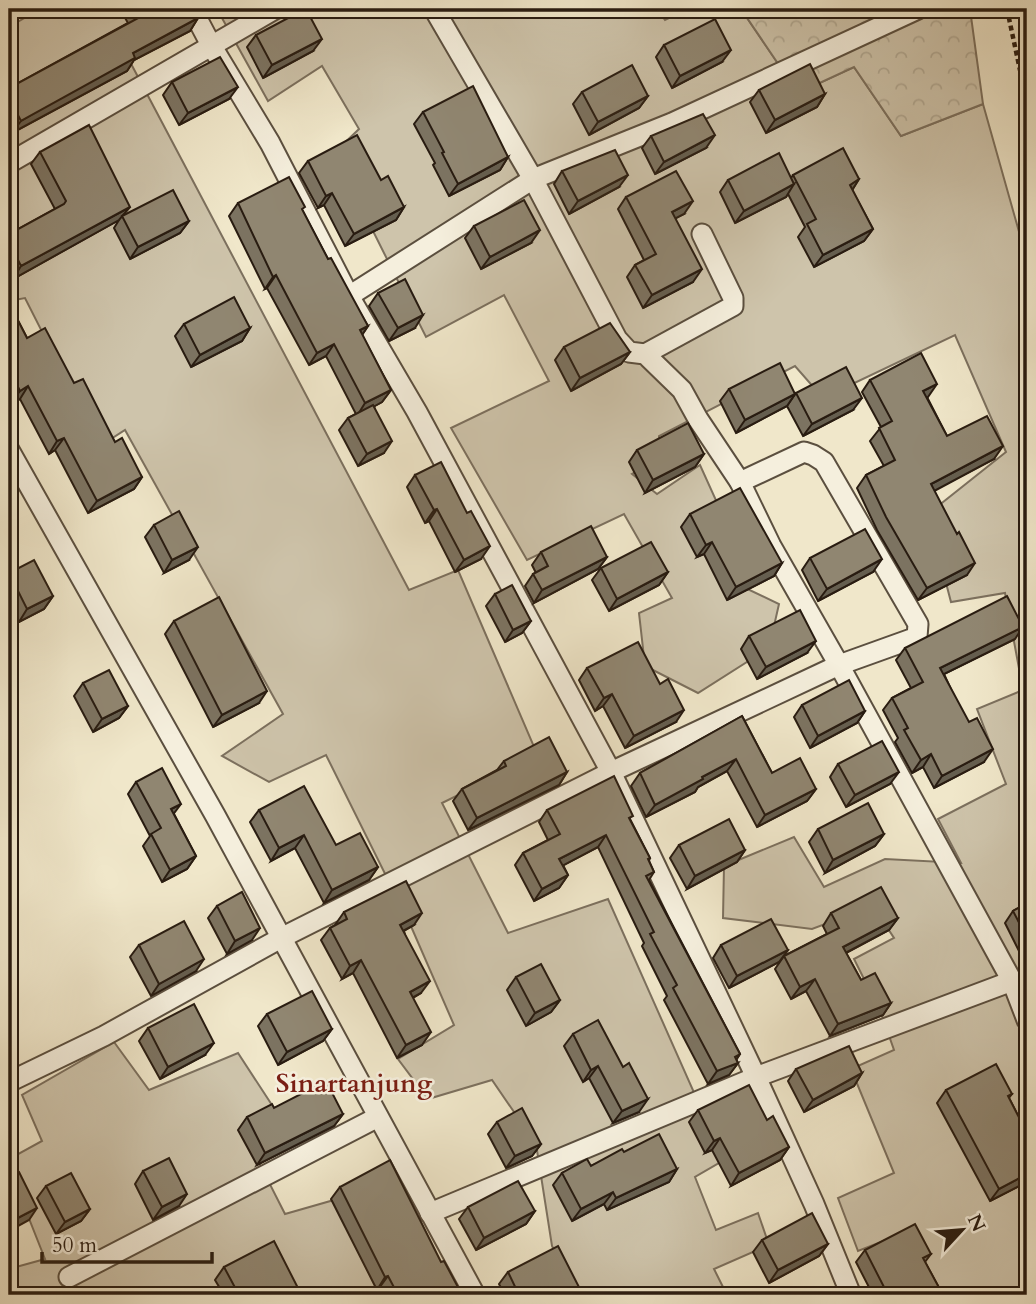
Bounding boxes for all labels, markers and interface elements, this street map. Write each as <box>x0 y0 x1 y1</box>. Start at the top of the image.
district label: Sinartanjung <box>276 1066 433 1101</box>
north arrow <box>928 1196 998 1266</box>
text: N <box>961 1210 992 1237</box>
scale bar <box>42 1220 212 1264</box>
text: 50 m <box>52 1231 97 1260</box>

